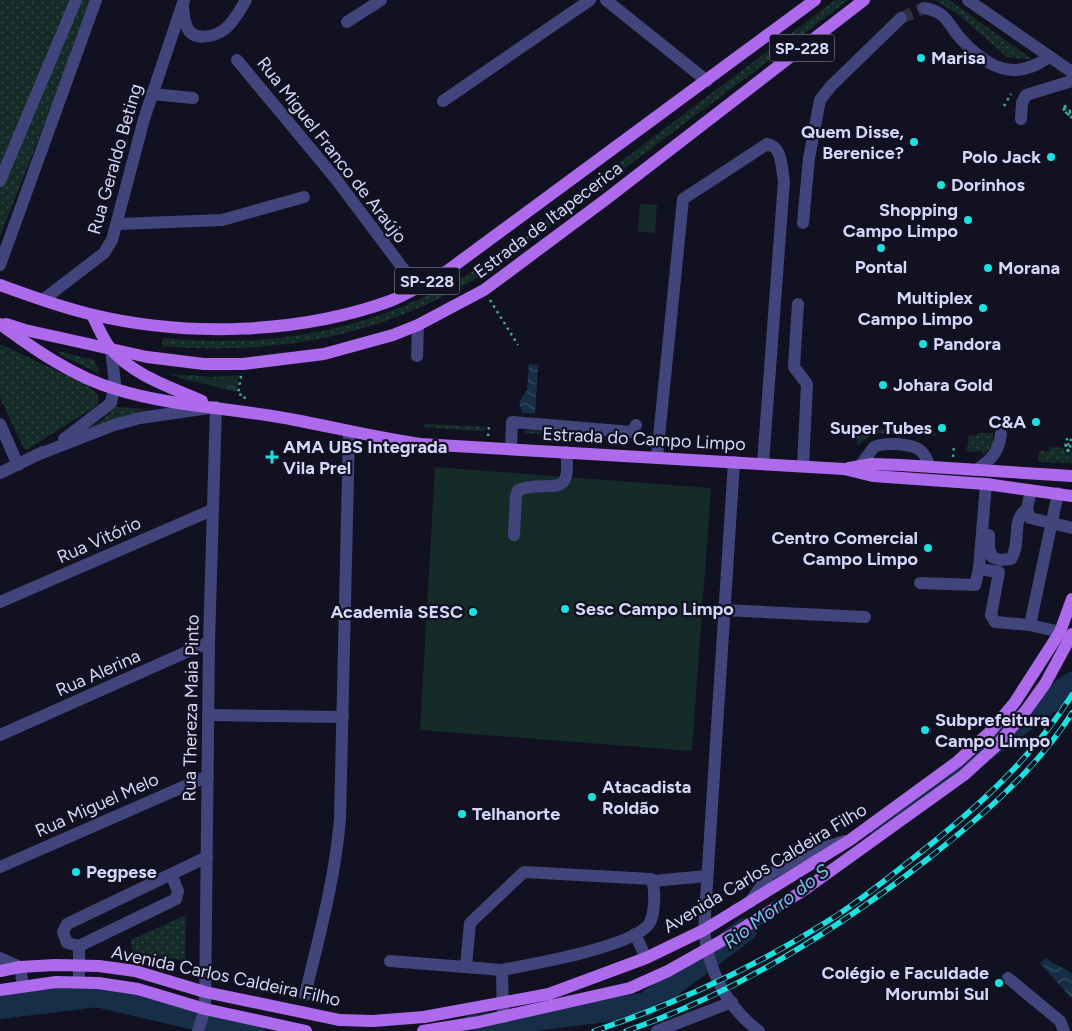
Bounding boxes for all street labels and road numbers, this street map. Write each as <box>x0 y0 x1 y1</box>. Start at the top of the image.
road number: SP-228 <box>770 34 834 62</box>
street label: Rua Miguel Franco de Araújo <box>252 52 412 248</box>
street label: Rua Geraldo Beting <box>83 81 147 237</box>
street label: Estrada de Itapecerica <box>469 157 627 283</box>
road number: SP-228 <box>394 268 460 294</box>
street label: Estrada do Campo Limpo <box>542 423 746 455</box>
street label: Rua Vitório <box>54 512 144 568</box>
street label: Rua Thereza Maia Pinto <box>178 614 204 802</box>
street label: Rua Alerina <box>52 645 144 701</box>
street label: Rua Miguel Melo <box>32 768 162 842</box>
street label: Avenida Carlos Caldeira Filho <box>659 798 871 938</box>
street label: Avenida Carlos Caldeira Filho <box>109 941 343 1011</box>

